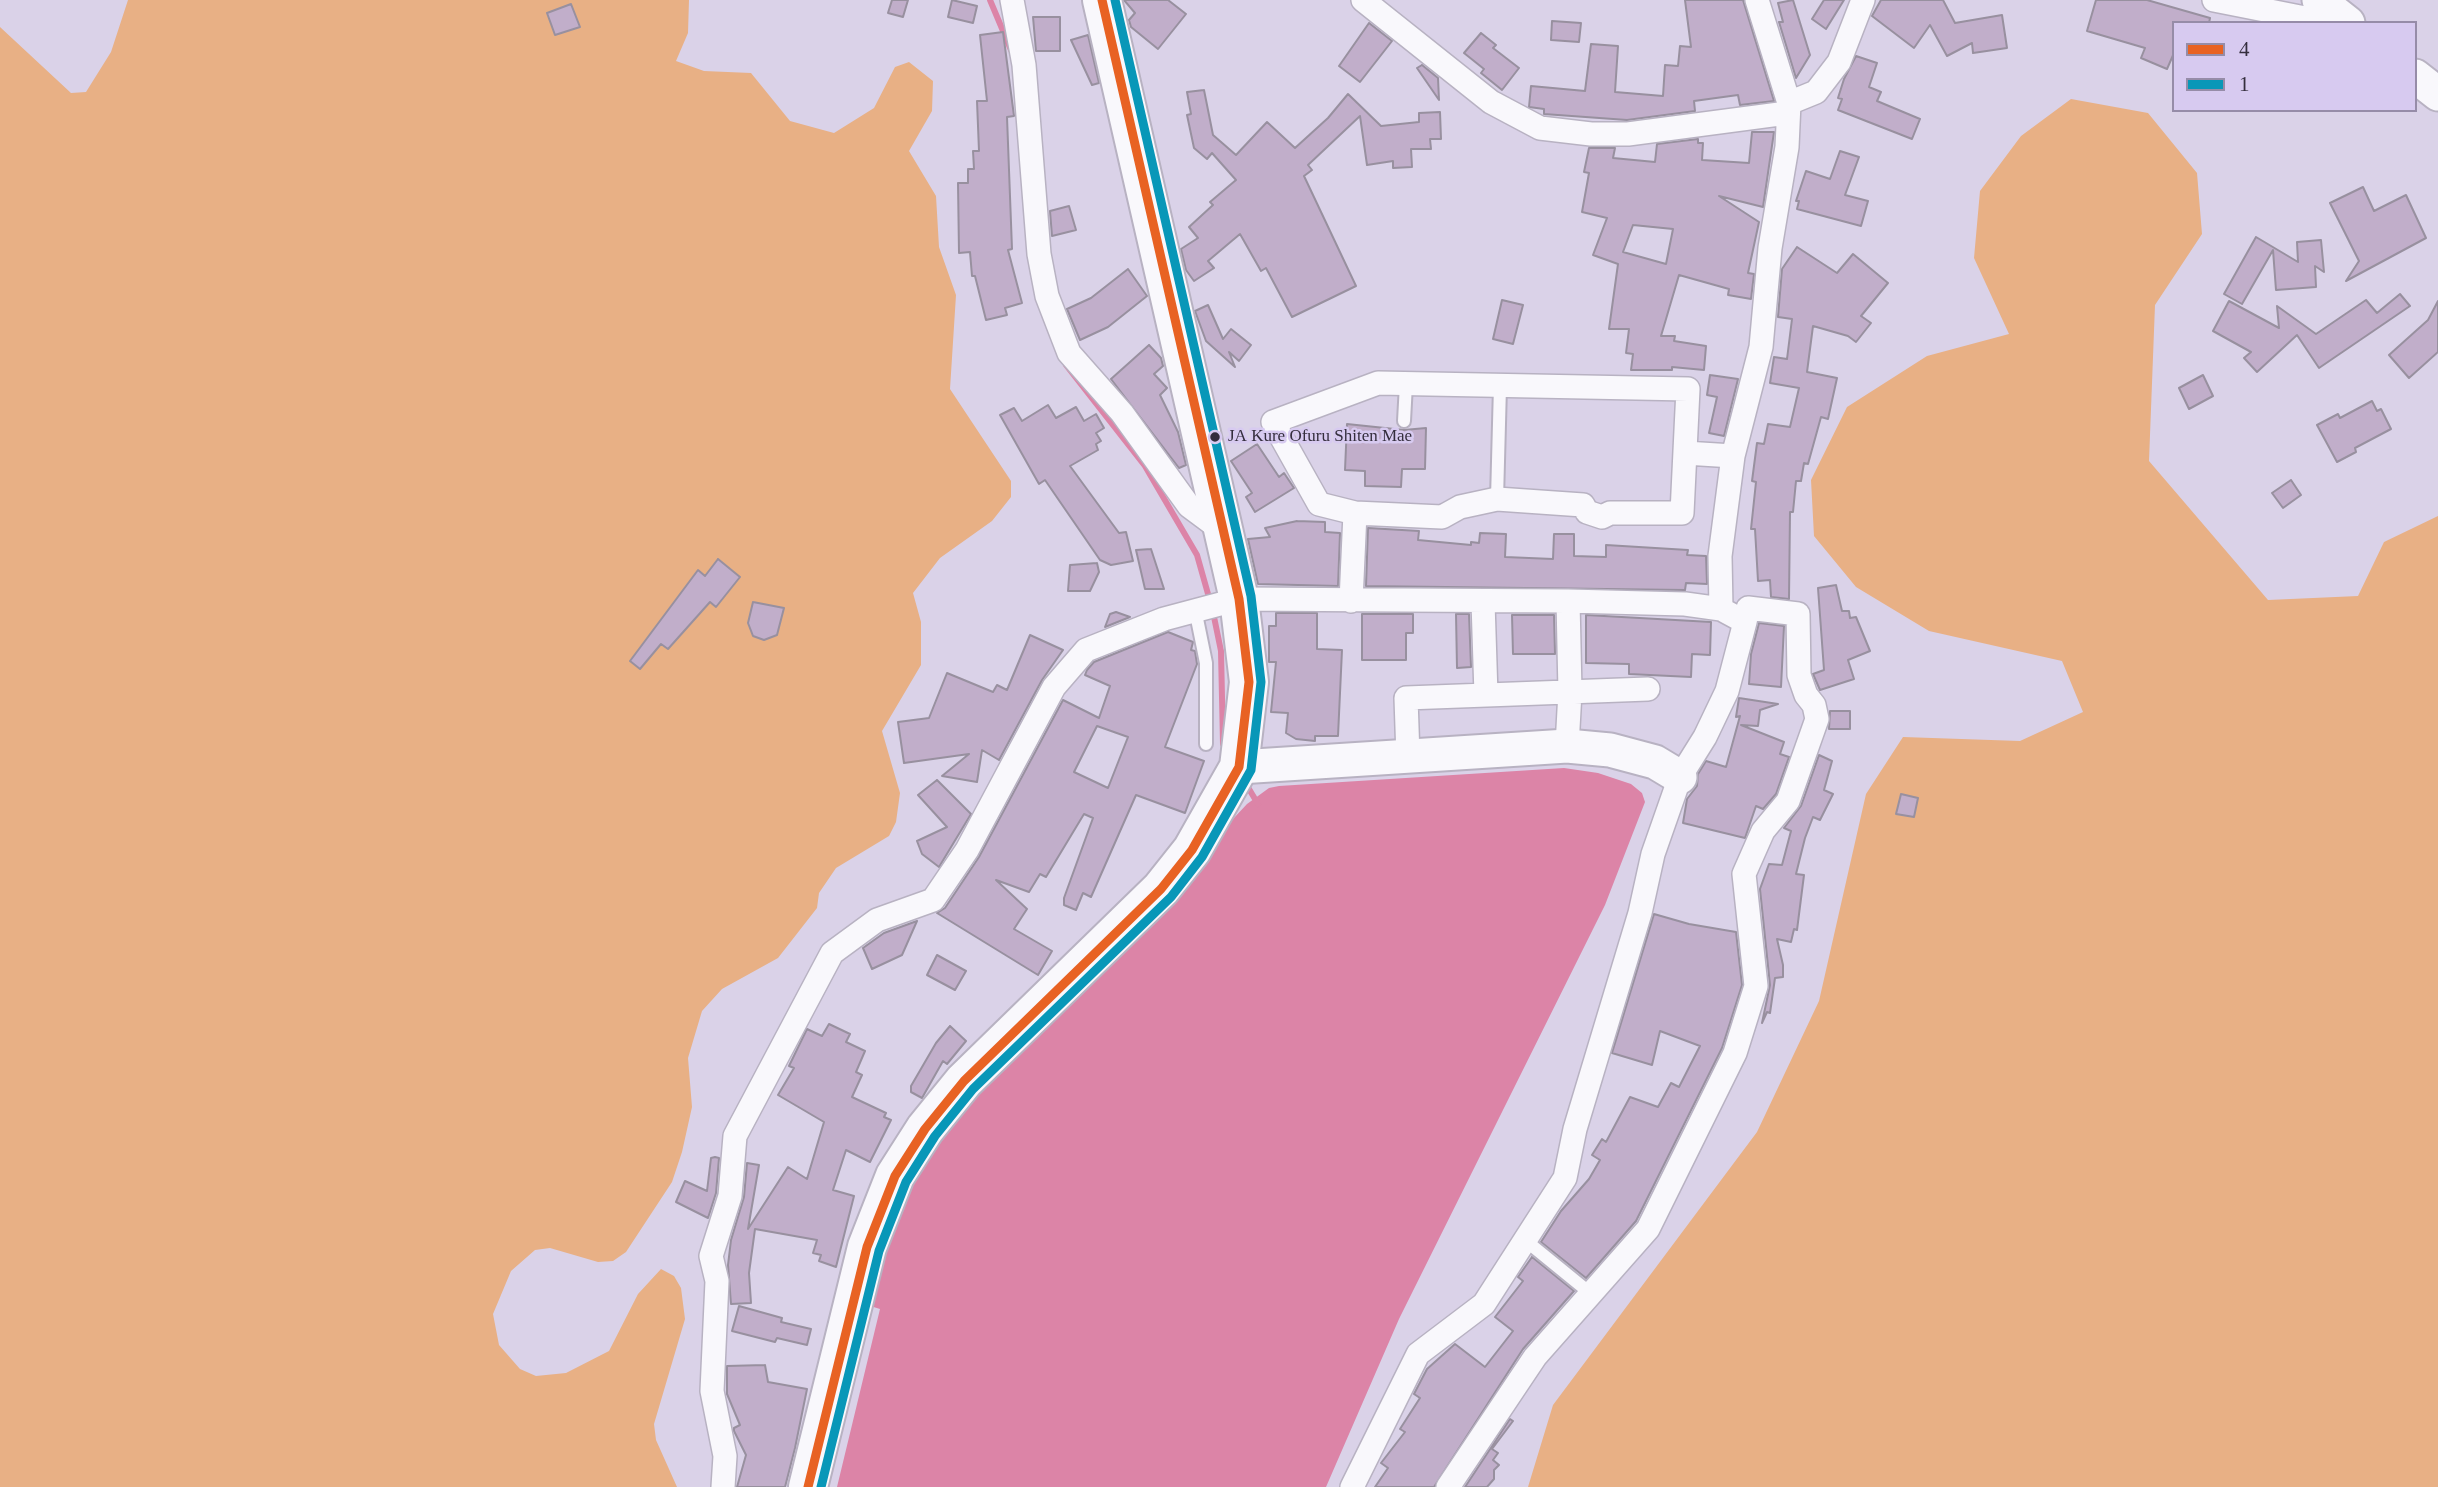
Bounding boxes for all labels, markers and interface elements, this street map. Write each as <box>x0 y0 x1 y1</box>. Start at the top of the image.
legend <box>2172 21 2417 112</box>
text: 4 <box>2239 37 2250 61</box>
text: 1 <box>2239 72 2250 96</box>
place label: JA Kure Ofuru Shiten Mae <box>1228 427 1412 447</box>
marker: JA Kure Ofuru Shiten Mae <box>1208 430 1222 444</box>

